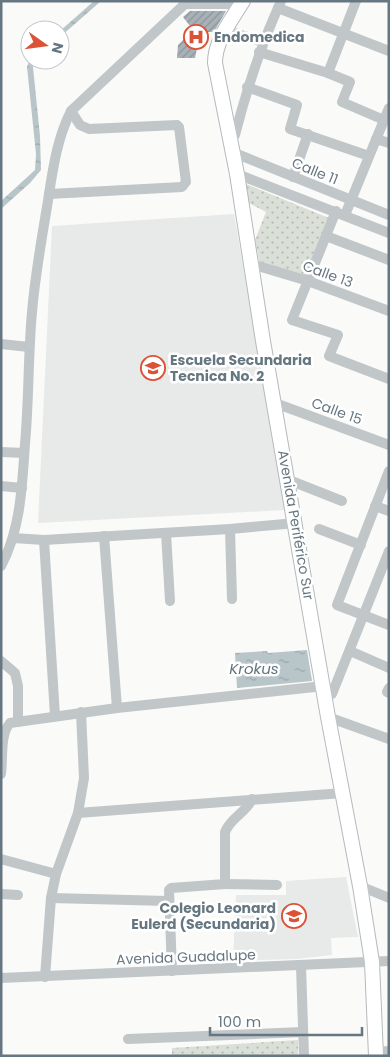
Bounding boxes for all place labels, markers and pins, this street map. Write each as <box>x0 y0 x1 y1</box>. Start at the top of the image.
hospital icon: Endomedica <box>183 24 209 50</box>
place label: Endomedica <box>214 27 305 47</box>
place label: Escuela Secundaria Tecnica No. 2 <box>170 350 312 386</box>
school or university icon: Escuela Secundaria Tecnica No. 2 <box>140 355 166 381</box>
place label: Colegio Leonard Eulerd (Secundaria) <box>131 898 276 934</box>
school or university icon: Colegio Leonard Eulerd (Secundaria) <box>281 903 307 929</box>

